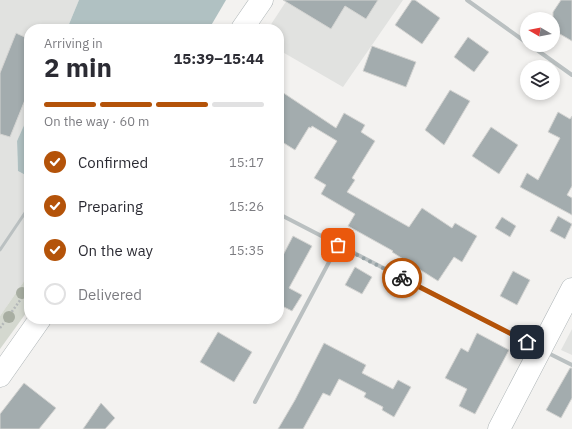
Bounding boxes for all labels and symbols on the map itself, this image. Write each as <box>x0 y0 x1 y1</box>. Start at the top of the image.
north arrow <box>520 12 560 52</box>
pin <box>321 228 355 262</box>
courier <box>382 258 422 298</box>
pin <box>510 325 544 359</box>

